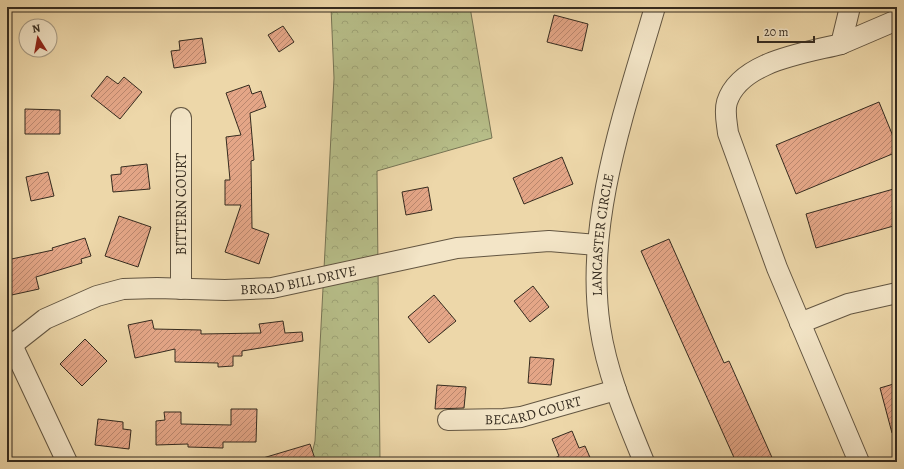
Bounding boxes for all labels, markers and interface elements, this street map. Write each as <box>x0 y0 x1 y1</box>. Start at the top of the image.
north arrow <box>18 18 58 58</box>
scale bar <box>758 18 814 44</box>
text: N <box>31 21 42 37</box>
text: 20 m <box>764 24 788 40</box>
street label: BITTERN COURT <box>172 153 191 255</box>
street label: LANCASTER CIRCLE <box>587 172 618 297</box>
street label: BROAD BILL DRIVE <box>240 261 358 299</box>
street label: BECARD COURT <box>485 391 584 429</box>

